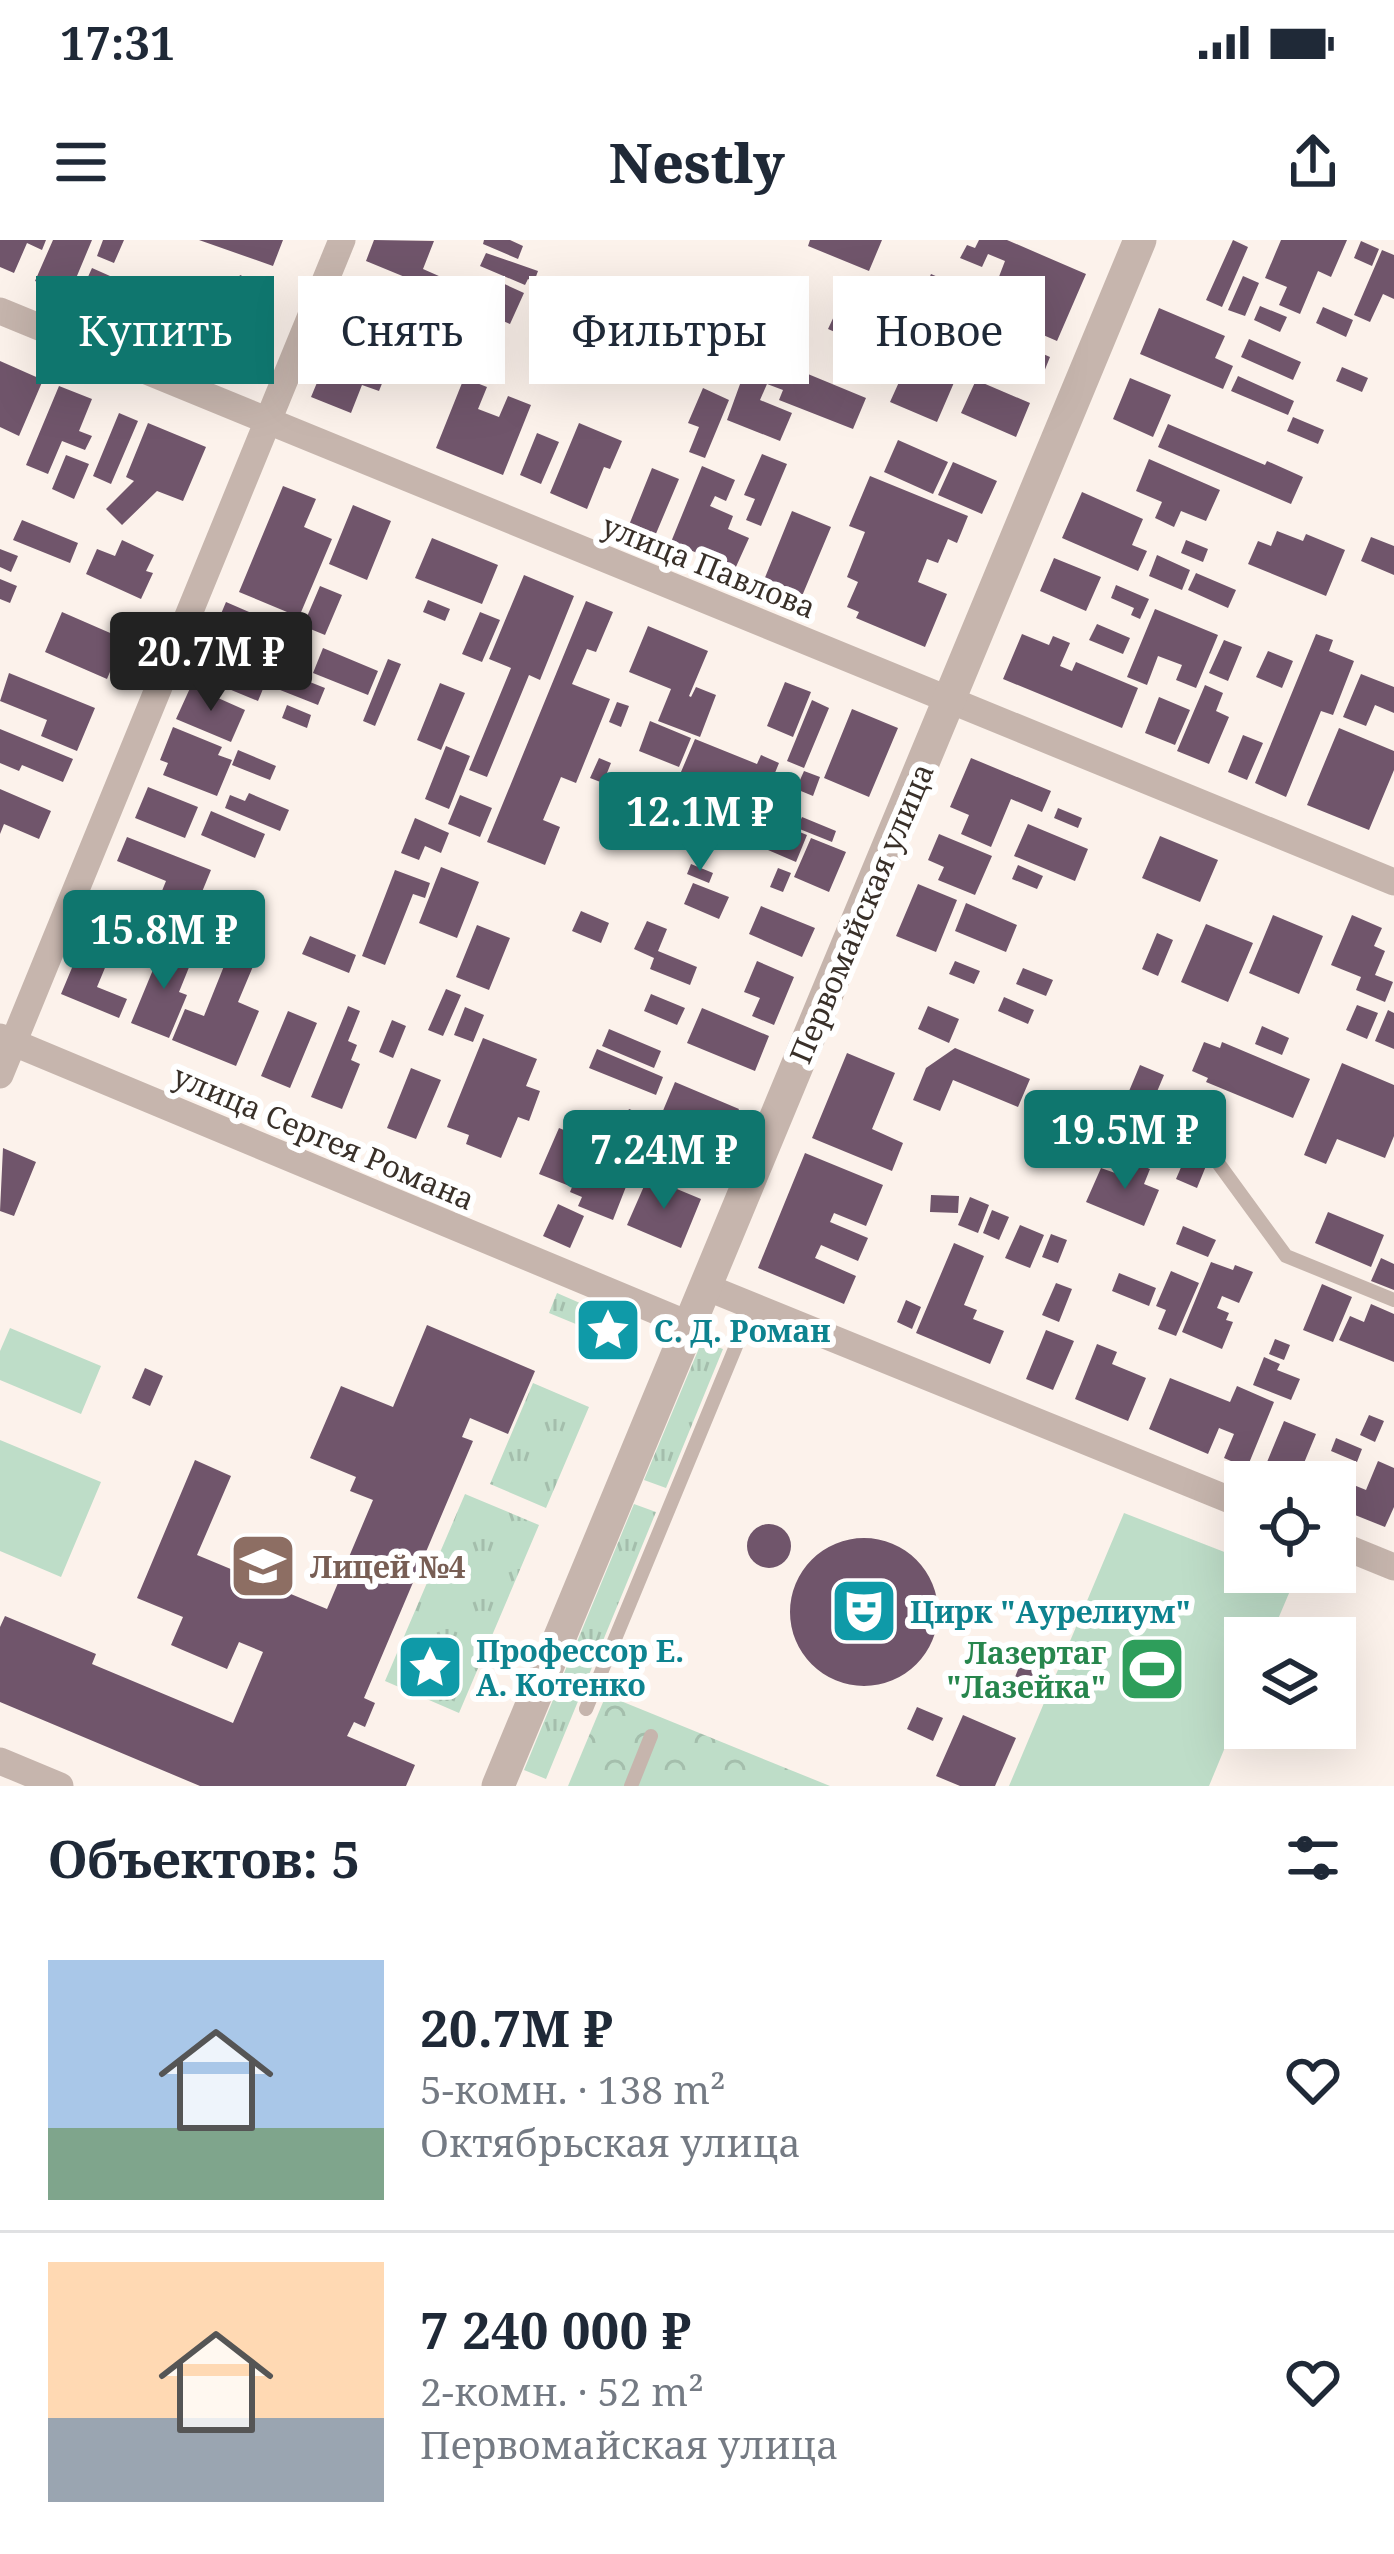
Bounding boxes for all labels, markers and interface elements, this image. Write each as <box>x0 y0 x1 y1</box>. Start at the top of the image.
text: 17:31 <box>60 12 175 73</box>
text: Nestly <box>609 125 785 199</box>
icon: menu <box>48 129 114 195</box>
icon: share <box>1280 129 1346 195</box>
chip: Купить <box>36 276 274 384</box>
chip: Снять <box>298 276 505 384</box>
chip: Фильтры <box>529 276 809 384</box>
chip: Новое <box>833 276 1045 384</box>
street label: улица Павлова <box>596 504 822 628</box>
pin: 20.7M ₽ <box>100 612 322 714</box>
text: 20.7M ₽ <box>137 624 285 677</box>
street label: Первомайская улица <box>779 757 943 1069</box>
pin: 12.1M ₽ <box>589 772 811 874</box>
text: 12.1M ₽ <box>626 784 774 837</box>
pin: 15.8M ₽ <box>53 890 275 992</box>
text: 15.8M ₽ <box>90 902 238 955</box>
street label: улица Сергея Романа <box>167 1055 481 1219</box>
pin: 19.5M ₽ <box>1014 1090 1236 1192</box>
text: 19.5M ₽ <box>1051 1102 1199 1155</box>
pin: 7.24M ₽ <box>553 1110 775 1212</box>
text: 7.24M ₽ <box>590 1122 738 1175</box>
place icon: С. Д. Роман <box>573 1295 643 1365</box>
place label: С. Д. Роман <box>654 1310 830 1351</box>
map controls <box>1224 1461 1356 1749</box>
button: locate <box>1224 1461 1356 1593</box>
school or university icon: Лицей №4 <box>228 1531 298 1601</box>
place label: Лицей №4 <box>310 1546 466 1587</box>
theatre icon: Цирк "Аурелиум" <box>829 1576 899 1646</box>
place label: Цирк "Аурелиум" <box>910 1591 1191 1632</box>
button: layers <box>1224 1617 1356 1749</box>
place label: Профессор Е. А. Котенко <box>476 1630 684 1705</box>
place icon: Профессор Е. А. Котенко <box>395 1632 465 1702</box>
place label: Лазертаг "Лазейка" <box>946 1632 1106 1707</box>
sports icon: Лазертаг "Лазейка" <box>1117 1634 1187 1704</box>
text: Объектов: 5 <box>48 1823 360 1893</box>
icon: filters <box>1280 1825 1346 1891</box>
text: 20.7M ₽ <box>420 1992 613 2062</box>
icon: home <box>144 2008 288 2152</box>
icon: heart <box>1280 2047 1346 2113</box>
text: 5-комн. · 138 m² <box>420 2062 726 2115</box>
text: Октябрьская улица <box>420 2115 801 2168</box>
text: 7 240 000 ₽ <box>420 2294 692 2364</box>
icon: home <box>144 2310 288 2454</box>
icon: heart <box>1280 2349 1346 2415</box>
text: 2-комн. · 52 m² <box>420 2364 704 2417</box>
text: Первомайская улица <box>420 2417 839 2470</box>

